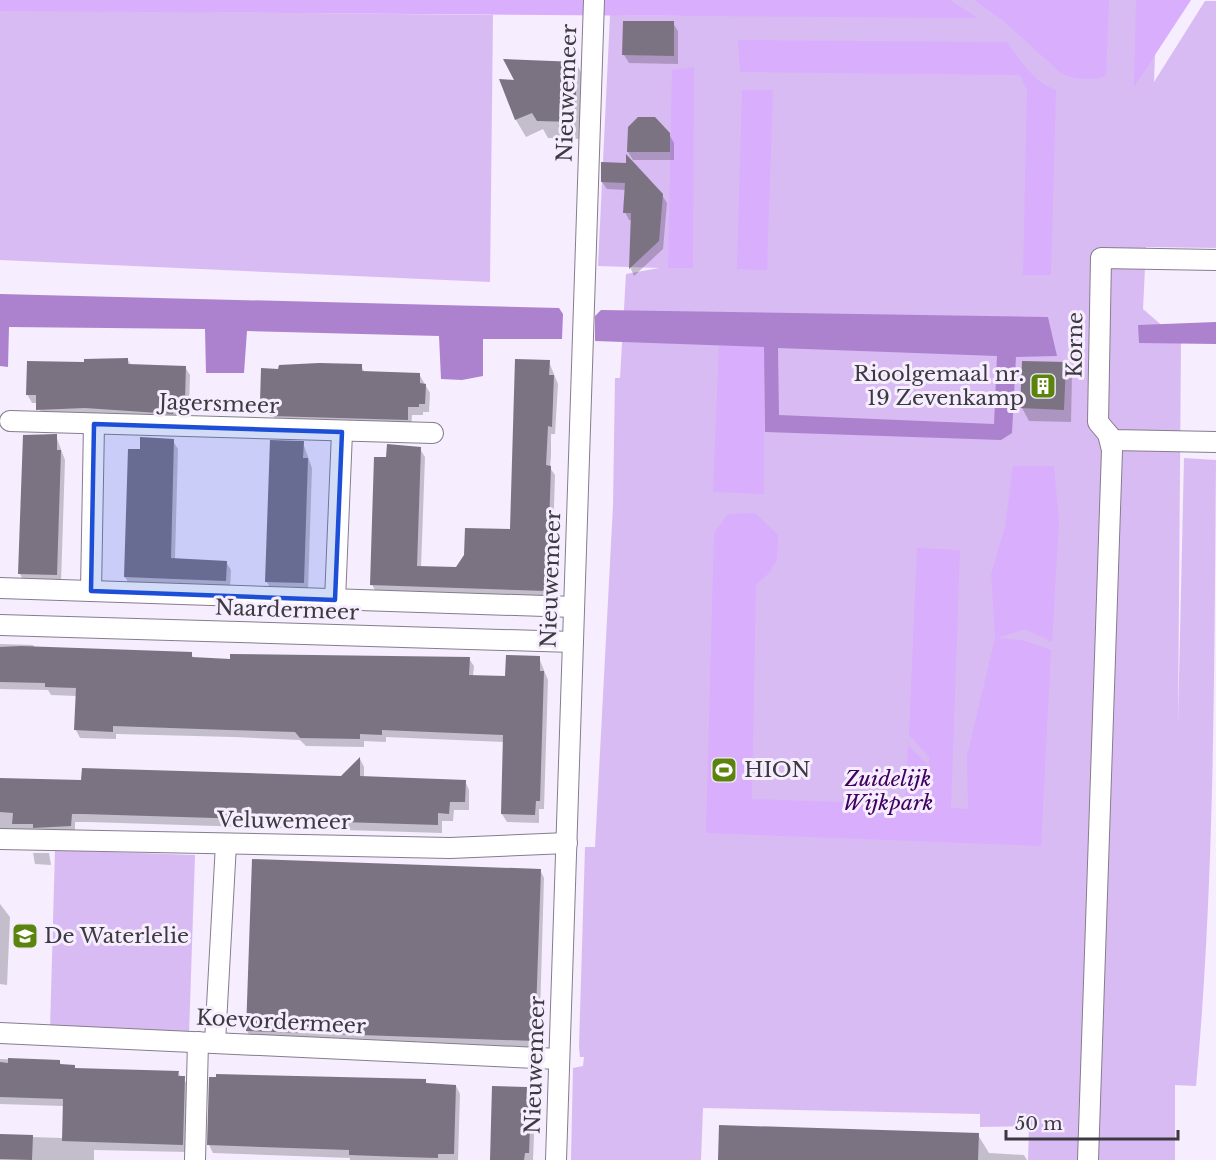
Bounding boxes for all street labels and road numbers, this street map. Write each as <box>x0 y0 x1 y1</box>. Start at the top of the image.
street label: Nieuwemeer <box>552 24 582 162</box>
street label: Korne <box>1061 312 1089 378</box>
street label: Jagersmeer <box>156 389 279 419</box>
street label: Nieuwemeer <box>536 510 566 648</box>
street label: Naardermeer <box>215 594 359 626</box>
street label: Veluwemeer <box>216 807 351 835</box>
street label: Nieuwemeer <box>520 996 550 1134</box>
street label: Koevordermeer <box>195 1005 367 1039</box>

